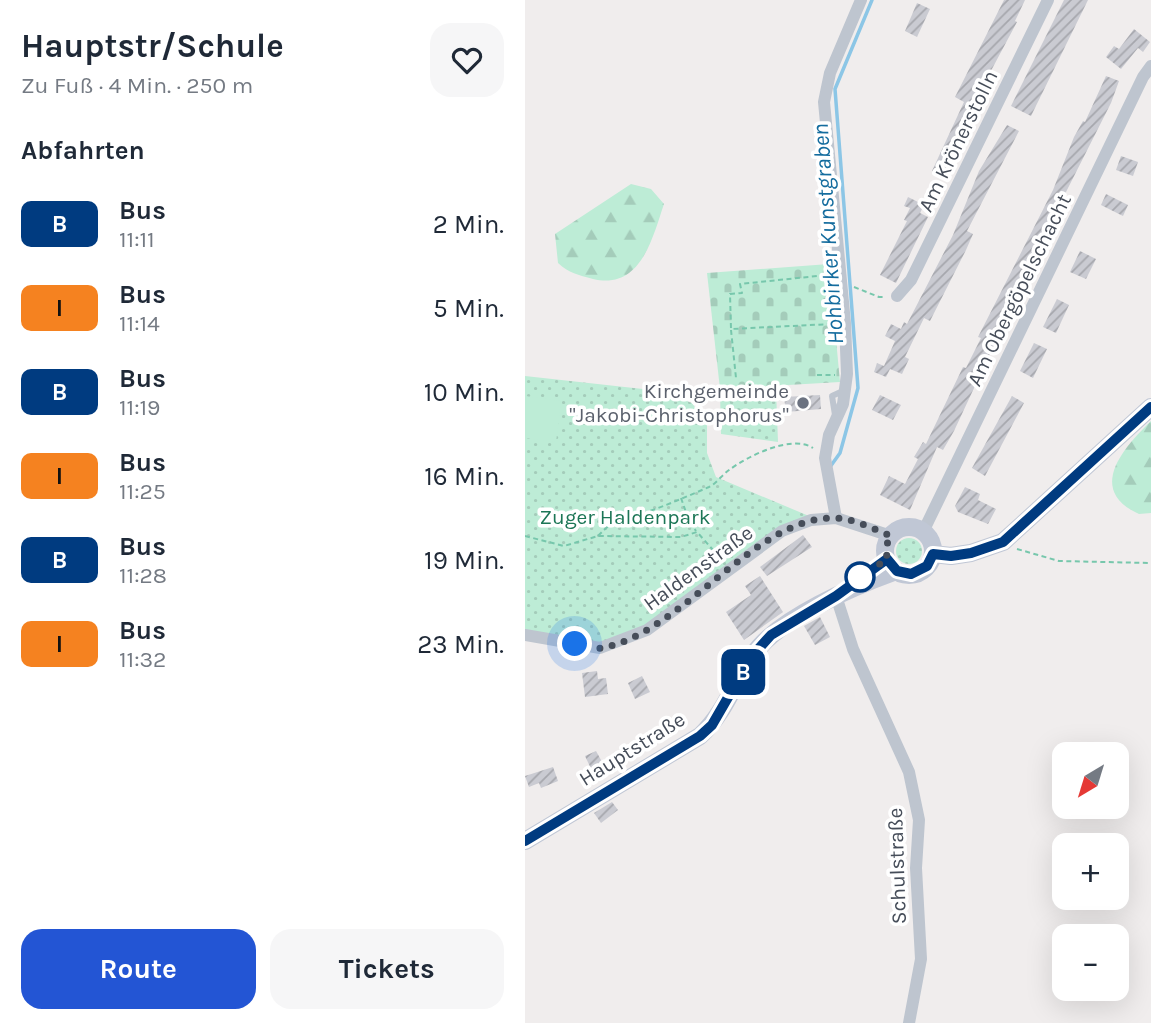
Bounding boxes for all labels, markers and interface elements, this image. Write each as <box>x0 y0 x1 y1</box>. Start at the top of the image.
button: heart <box>430 23 504 97</box>
text: Hauptstr/Schule <box>21 27 284 65</box>
street label: Am Krönerstolln <box>913 66 1003 216</box>
text: Zu Fuß · 4 Min. · 250 m <box>21 72 253 99</box>
water label: Hohbirker Kunstgraben <box>807 123 849 345</box>
text: Abfahrten <box>21 135 145 166</box>
street label: Am Obergöpelschacht <box>962 190 1076 390</box>
text: Bus <box>119 195 166 226</box>
text: 2 Min. <box>433 209 504 240</box>
text: B <box>52 210 67 238</box>
text: 11:11 <box>119 226 155 253</box>
text: Bus <box>119 279 166 310</box>
text: 5 Min. <box>433 293 504 324</box>
text: I <box>56 294 63 322</box>
text: 11:14 <box>119 310 160 337</box>
text: Bus <box>119 363 166 394</box>
text: 10 Min. <box>424 377 504 408</box>
text: B <box>52 378 67 406</box>
place label: Kirchgemeinde "Jakobi-Christophorus" <box>569 379 789 427</box>
text: 11:19 <box>119 394 160 421</box>
marker: Kirchgemeinde "Jakobi-Christophorus" <box>795 395 811 411</box>
text: Bus <box>119 447 166 478</box>
text: 16 Min. <box>424 461 504 492</box>
text: I <box>56 462 63 490</box>
text: 11:25 <box>119 478 166 505</box>
park label: Zuger Haldenpark <box>540 505 711 529</box>
street label: Haldenstraße <box>639 520 757 616</box>
text: Bus <box>119 531 166 562</box>
text: 19 Min. <box>424 545 504 576</box>
text: B <box>52 546 67 574</box>
text: 11:28 <box>119 562 167 589</box>
unlabelled marker <box>845 562 875 592</box>
text: Bus <box>119 615 166 646</box>
your location <box>557 626 592 661</box>
text: 23 Min. <box>417 629 504 660</box>
text: I <box>56 630 63 658</box>
text: 11:32 <box>119 646 166 673</box>
line badge: B <box>720 649 766 695</box>
text: B <box>735 658 751 686</box>
street label: Hauptstraße <box>575 707 689 791</box>
north arrow <box>1052 742 1129 819</box>
map controls <box>1052 742 1129 1001</box>
street label: Schulstraße <box>883 807 911 925</box>
button: + <box>1052 833 1129 910</box>
button: − <box>1052 924 1129 1001</box>
button: Route <box>21 929 256 1009</box>
button: Tickets <box>270 929 504 1009</box>

